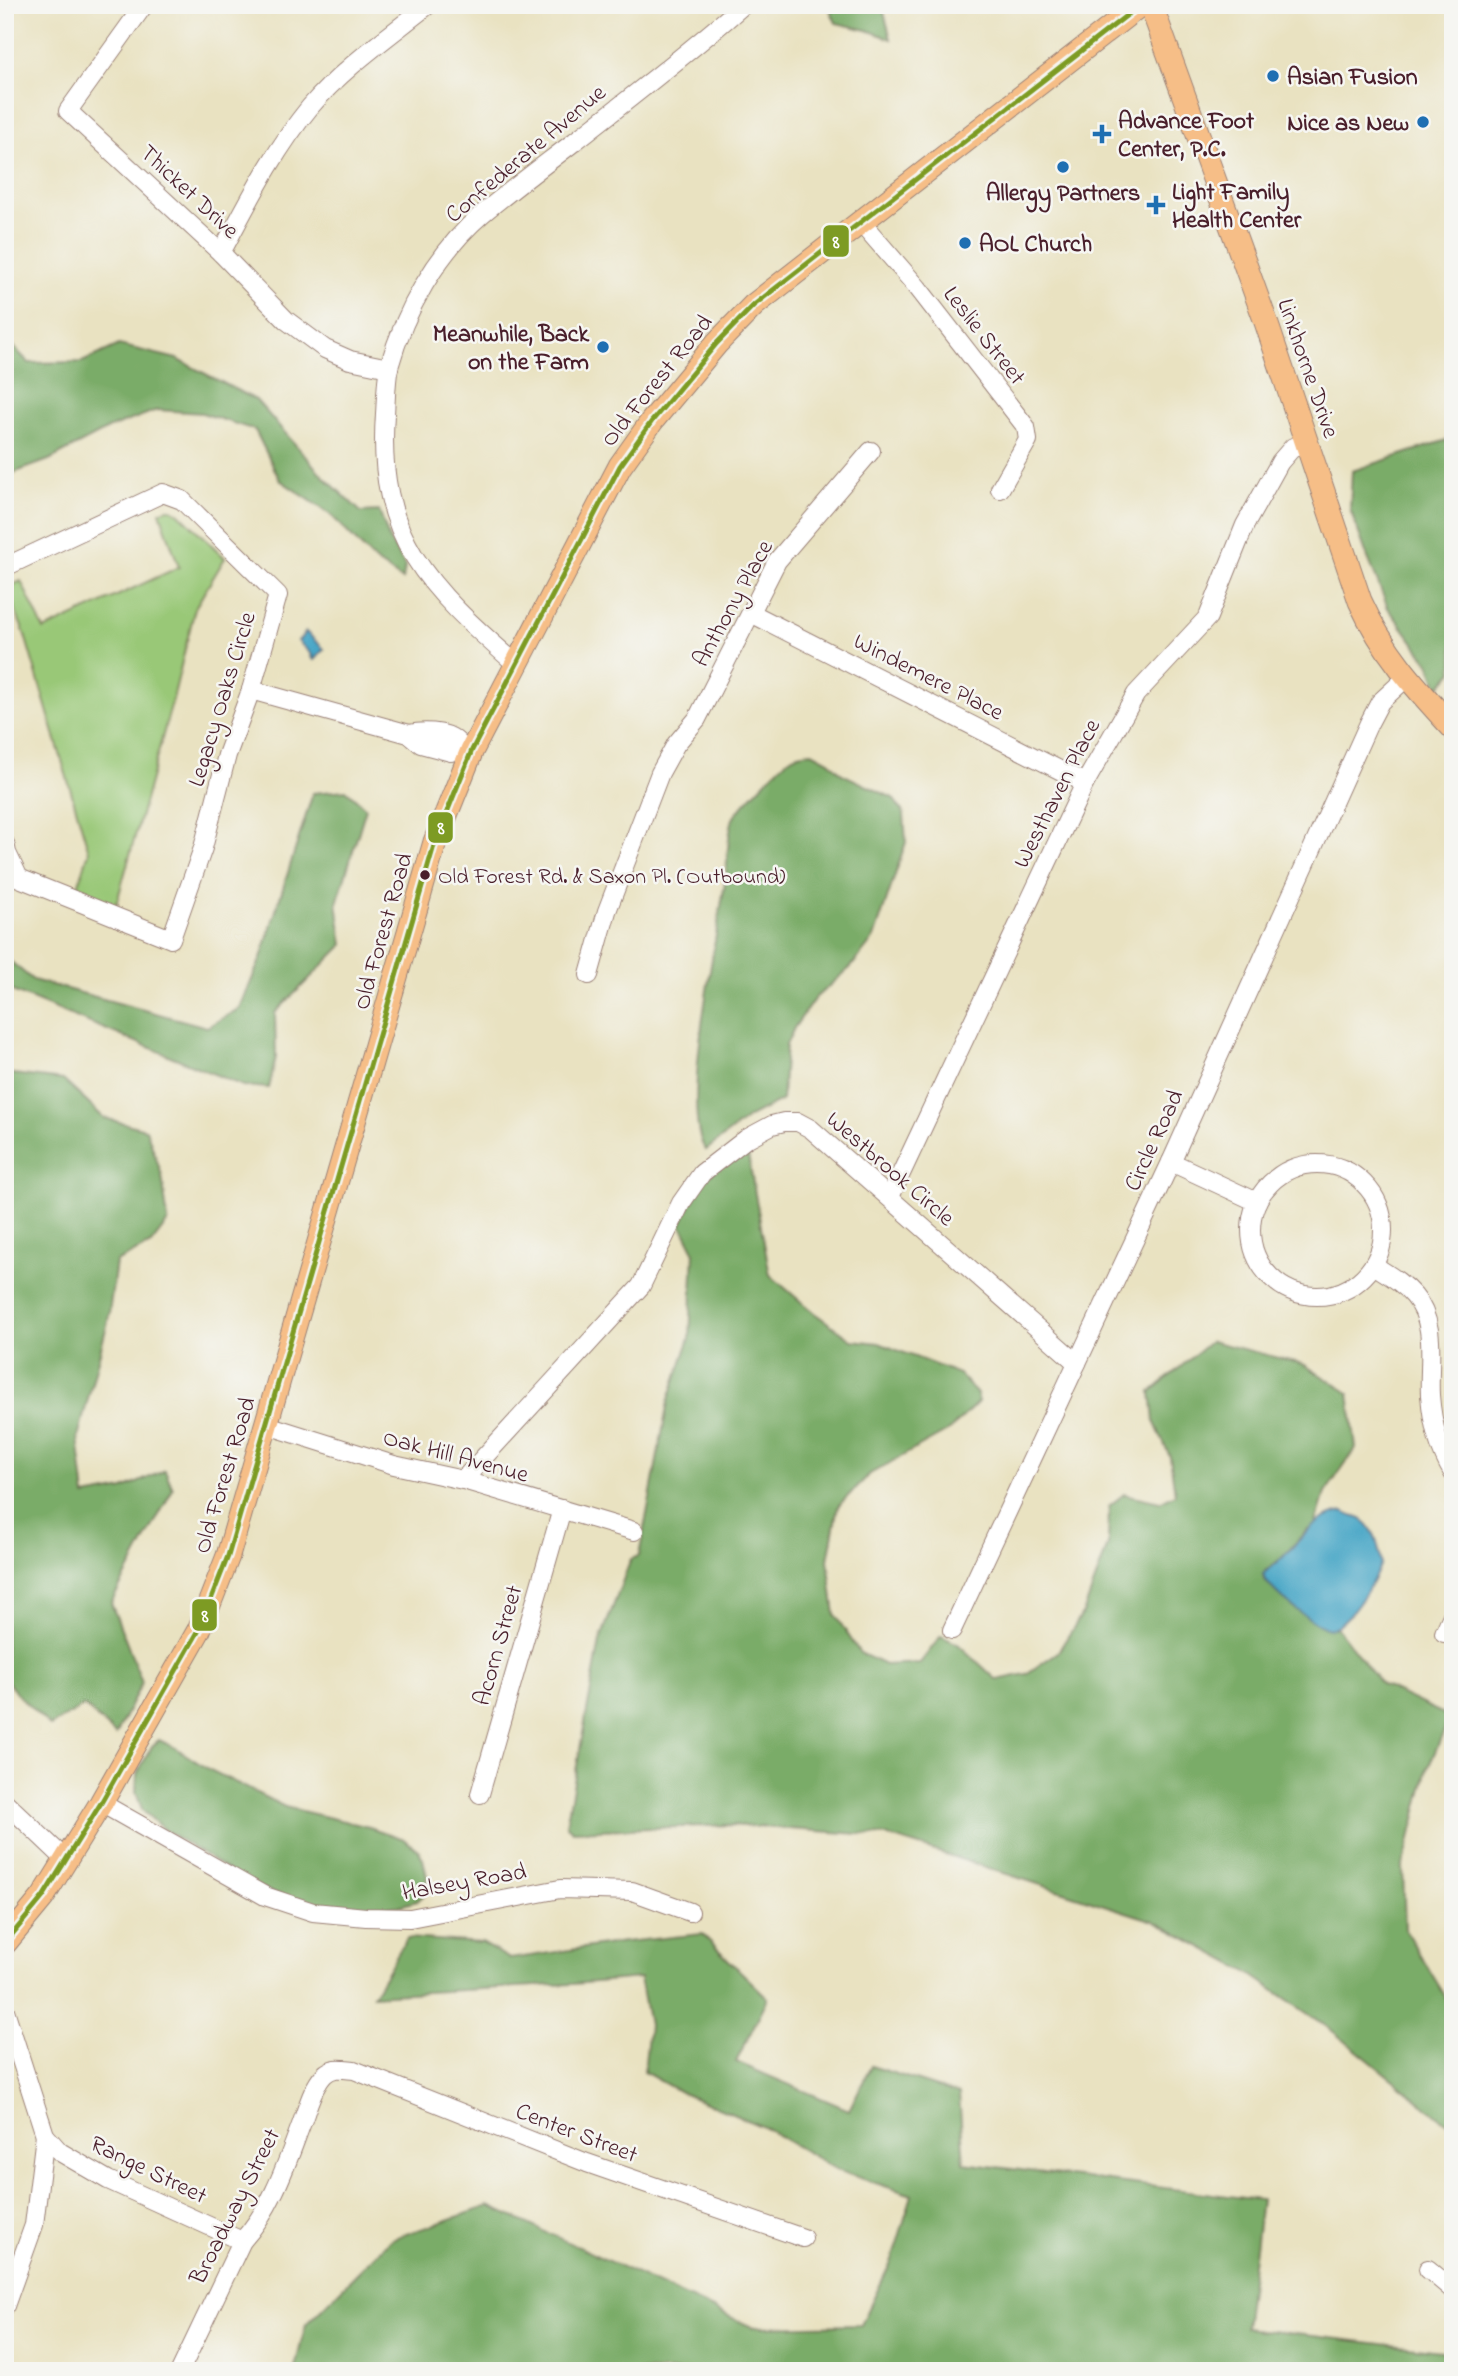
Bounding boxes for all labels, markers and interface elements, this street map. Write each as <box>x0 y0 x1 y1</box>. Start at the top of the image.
place label: Asian Fusion <box>1287 61 1418 96</box>
marker: Asian Fusion <box>1265 68 1281 84</box>
street label: Confederate Avenue <box>439 77 615 233</box>
place label: Advance Foot Center, P.C. <box>1118 105 1255 168</box>
place label: Nice as New <box>1287 107 1409 142</box>
marker: Nice as New <box>1415 114 1431 130</box>
marker: Advance Foot Center, P.C. <box>1092 124 1112 144</box>
street label: Thicket Drive <box>130 137 246 249</box>
marker: Allergy Partners <box>1055 159 1071 175</box>
place label: Light Family Health Center <box>1172 176 1302 239</box>
place label: Allergy Partners <box>986 177 1140 213</box>
marker: Light Family Health Center <box>1146 195 1166 215</box>
line badge: 8 <box>822 224 850 258</box>
place label: AOL Church <box>979 228 1092 263</box>
text: 8 <box>831 230 840 257</box>
marker: AOL Church <box>957 235 973 251</box>
street label: Leslie Street <box>933 279 1033 394</box>
street label: Linkhorne Drive <box>1266 294 1347 444</box>
street label: Old Forest Road <box>593 307 723 455</box>
place label: Meanwhile, Back on the Farm <box>433 318 589 381</box>
marker: Meanwhile, Back on the Farm <box>595 339 611 355</box>
street label: Anthony Place <box>685 534 785 675</box>
street label: Legacy Oaks Circle <box>180 608 268 792</box>
street label: Windemere Place <box>847 625 1009 731</box>
street label: Westhaven Place <box>1006 713 1111 875</box>
line badge: 8 <box>427 811 454 844</box>
text: 8 <box>436 816 445 843</box>
street label: Old Forest Road <box>345 849 424 1014</box>
place label: Old Forest Rd. & Saxon Pl. (Outbound) <box>438 862 786 894</box>
marker: Old Forest Rd. & Saxon Pl. (Outbound) <box>418 868 432 882</box>
street label: Circle Road <box>1116 1084 1194 1198</box>
street label: Westbrook Circle <box>817 1104 962 1236</box>
street label: Old Forest Road <box>186 1393 267 1558</box>
street label: Oak Hill Avenue <box>379 1421 532 1494</box>
street label: Acorn Street <box>466 1581 533 1710</box>
line badge: 8 <box>191 1598 218 1632</box>
text: 8 <box>200 1604 209 1631</box>
street label: Halsey Road <box>400 1855 530 1913</box>
street label: Center Street <box>510 2095 642 2174</box>
street label: Broadway Street <box>181 2123 292 2293</box>
street label: Range Street <box>84 2128 212 2215</box>

